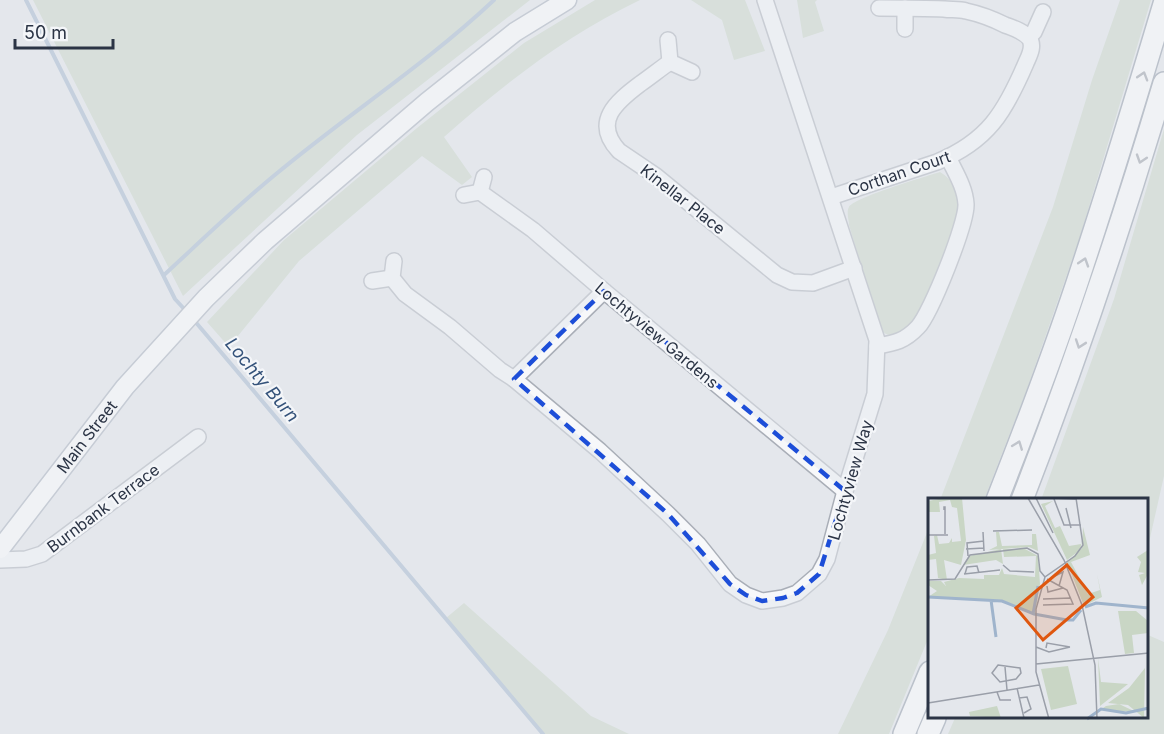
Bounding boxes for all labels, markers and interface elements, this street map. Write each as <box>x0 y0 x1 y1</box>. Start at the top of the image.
scale bar <box>15 12 112 50</box>
text: 50 m <box>24 22 67 43</box>
one-way arrow <box>1136 71 1148 82</box>
street label: Corthan Court <box>845 146 953 200</box>
one-way arrow <box>1136 153 1148 164</box>
street label: Kinellar Place <box>636 160 730 238</box>
one-way arrow <box>1077 257 1089 268</box>
street label: Lochtyview Gardens <box>591 278 723 392</box>
water label: Lochty Burn <box>221 333 304 426</box>
one-way arrow <box>1074 339 1087 349</box>
street label: Main Street <box>52 396 121 477</box>
street label: Lochtyview Way <box>823 418 877 542</box>
one-way arrow <box>1011 441 1024 451</box>
street label: Burnbank Terrace <box>43 459 163 557</box>
inset map <box>928 498 1149 719</box>

